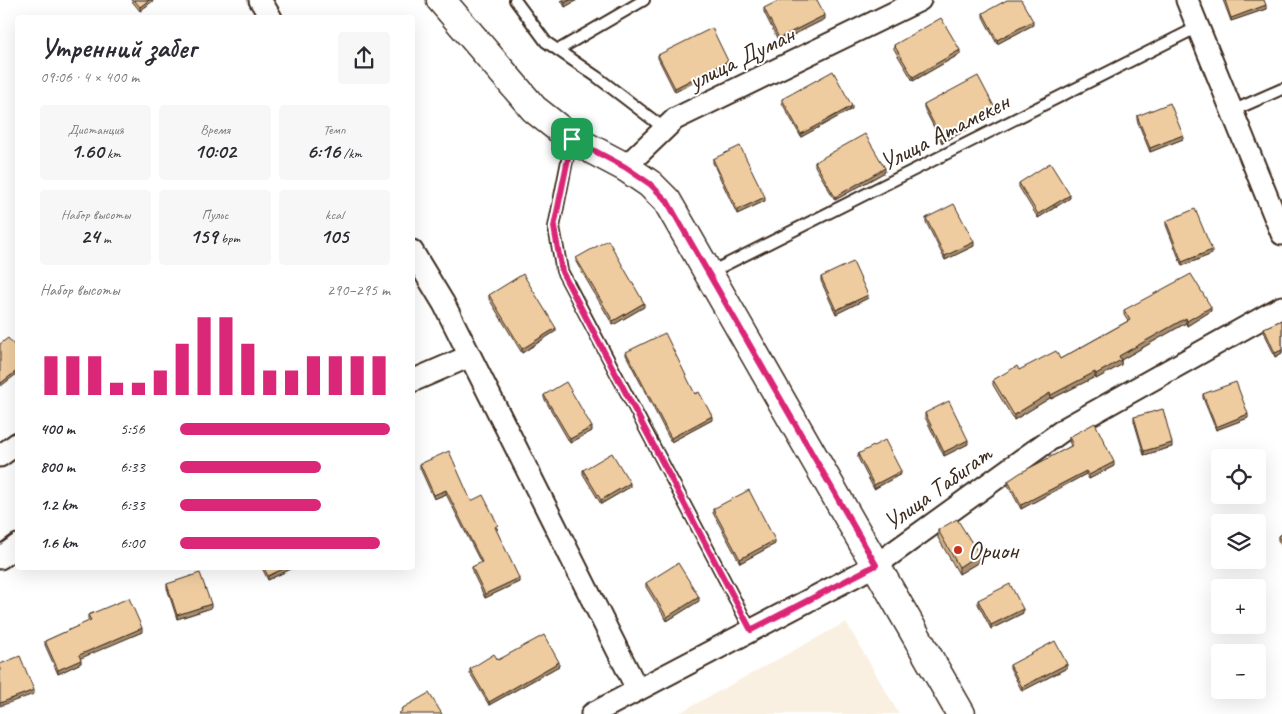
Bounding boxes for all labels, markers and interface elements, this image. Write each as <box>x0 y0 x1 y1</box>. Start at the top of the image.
street label: улица Думан <box>681 18 801 98</box>
text: Утренний забег <box>40 30 196 65</box>
button: share <box>338 32 390 84</box>
text: 09:06 · 4 × 400 m <box>40 67 139 87</box>
street label: Улица Атамекен <box>874 85 1016 178</box>
pin <box>551 118 593 160</box>
text: Дистанция <box>68 121 124 138</box>
text: Время <box>200 121 230 138</box>
text: Темп <box>323 121 346 138</box>
icon: arrive <box>558 125 586 153</box>
text: 1.60 <box>71 138 104 164</box>
text: 10:02 <box>194 138 236 164</box>
text: 6:16 <box>307 138 340 164</box>
text: km <box>104 145 121 162</box>
text: /km <box>340 145 362 162</box>
text: Набор высоты <box>61 206 130 223</box>
text: Пульс <box>201 206 229 223</box>
text: kcal <box>325 206 344 223</box>
text: 24 <box>81 223 100 249</box>
text: 159 <box>190 223 218 249</box>
text: 105 <box>320 223 348 249</box>
text: m <box>100 230 111 247</box>
text: bpm <box>218 230 240 247</box>
text: Набор высоты <box>40 280 119 300</box>
text: 290–295 m <box>327 280 390 300</box>
text: 400 m <box>40 419 75 439</box>
text: 5:56 <box>120 419 145 439</box>
street label: Улица Табигат <box>877 437 999 538</box>
map controls <box>1211 449 1266 699</box>
button: locate <box>1211 449 1266 504</box>
text: 800 m <box>40 457 75 477</box>
text: 6:33 <box>120 457 145 477</box>
text: 1.2 km <box>40 495 77 515</box>
text: 6:33 <box>120 495 145 515</box>
button: layers <box>1211 514 1266 569</box>
text: 1.6 km <box>40 533 78 553</box>
text: 6:00 <box>120 533 145 553</box>
place label: Орион <box>968 535 1020 567</box>
marker: Орион <box>952 544 964 556</box>
button: + <box>1211 579 1266 634</box>
button: − <box>1211 644 1266 699</box>

